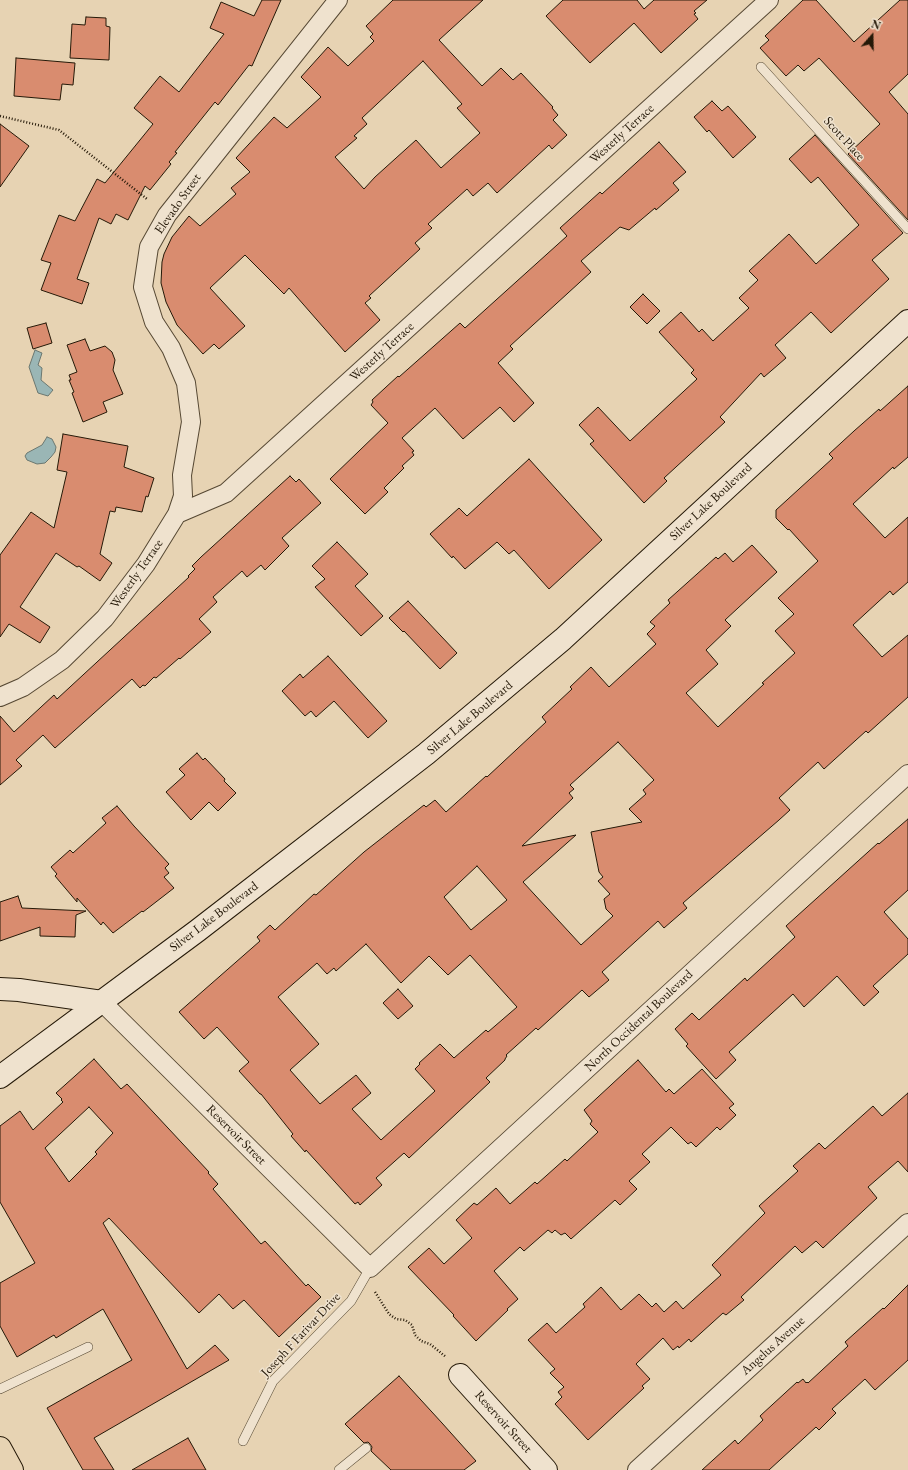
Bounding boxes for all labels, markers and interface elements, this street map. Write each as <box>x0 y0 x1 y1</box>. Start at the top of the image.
north arrow <box>852 16 892 56</box>
text: N <box>870 17 883 33</box>
street label: Westerly Terrace <box>587 101 657 167</box>
street label: Scott Place <box>820 114 868 164</box>
street label: Elevado Street <box>151 171 205 237</box>
street label: Westerly Terrace <box>347 319 417 385</box>
street label: Silver Lake Boulevard <box>667 460 755 544</box>
street label: Westerly Terrace <box>107 536 167 612</box>
street label: Silver Lake Boulevard <box>424 678 516 758</box>
street label: Silver Lake Boulevard <box>167 879 261 955</box>
street label: North Occidental Boulevard <box>582 967 696 1075</box>
street label: Reservoir Street <box>203 1102 269 1168</box>
street label: Joseph F Farivar Drive <box>258 1290 344 1380</box>
street label: Angelus Avenue <box>738 1313 808 1379</box>
street label: Reservoir Street <box>471 1388 535 1456</box>

